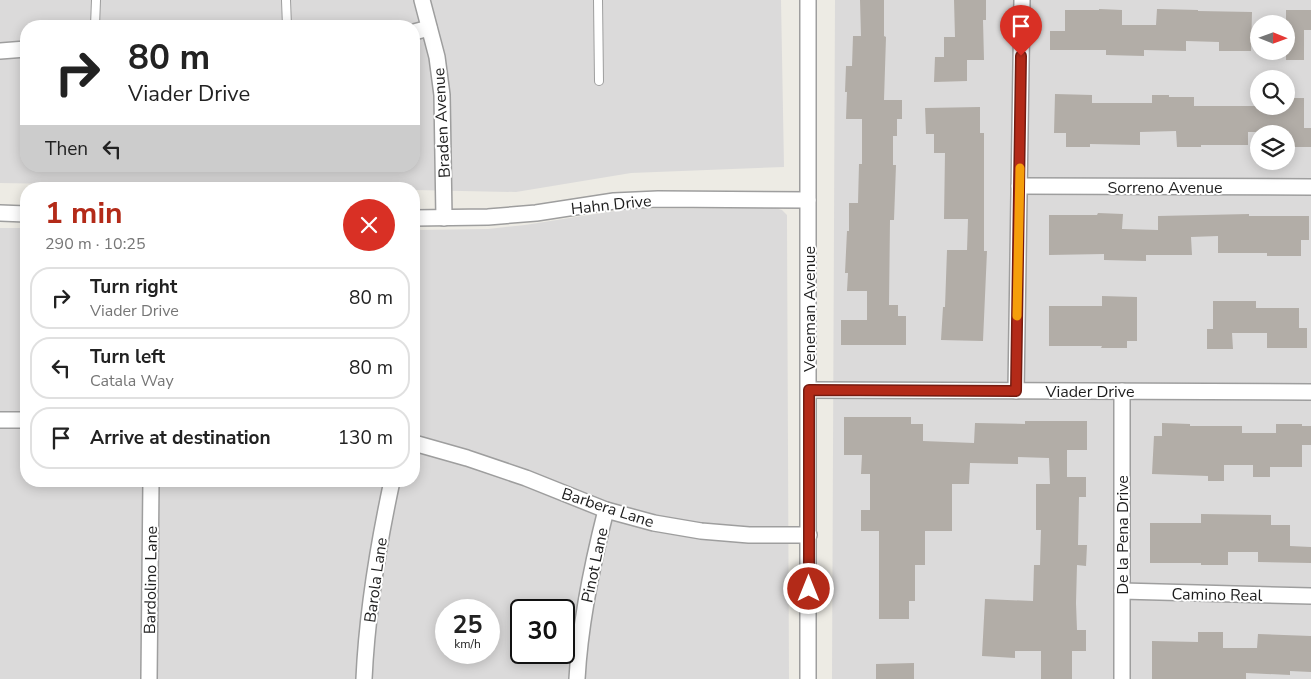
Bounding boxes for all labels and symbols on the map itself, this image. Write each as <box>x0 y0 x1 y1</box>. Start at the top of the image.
pin <box>1000 5 1042 56</box>
north arrow <box>1250 15 1295 60</box>
street label: Braden Avenue <box>428 67 456 179</box>
street label: Sorreno Avenue <box>1107 177 1223 199</box>
street label: Hahn Drive <box>570 190 652 220</box>
street label: Veneman Avenue <box>799 246 821 373</box>
street label: Viader Drive <box>1045 381 1134 403</box>
street label: De la Pena Drive <box>1112 475 1134 595</box>
street label: Barbera Lane <box>559 483 657 533</box>
street label: Bardolino Lane <box>139 526 163 634</box>
street label: Pinot Lane <box>576 526 614 605</box>
street label: Barola Lane <box>359 536 393 624</box>
position arrow <box>782 562 834 614</box>
street label: Camino Real <box>1171 583 1263 607</box>
speed limit sign: 30 <box>510 599 575 664</box>

